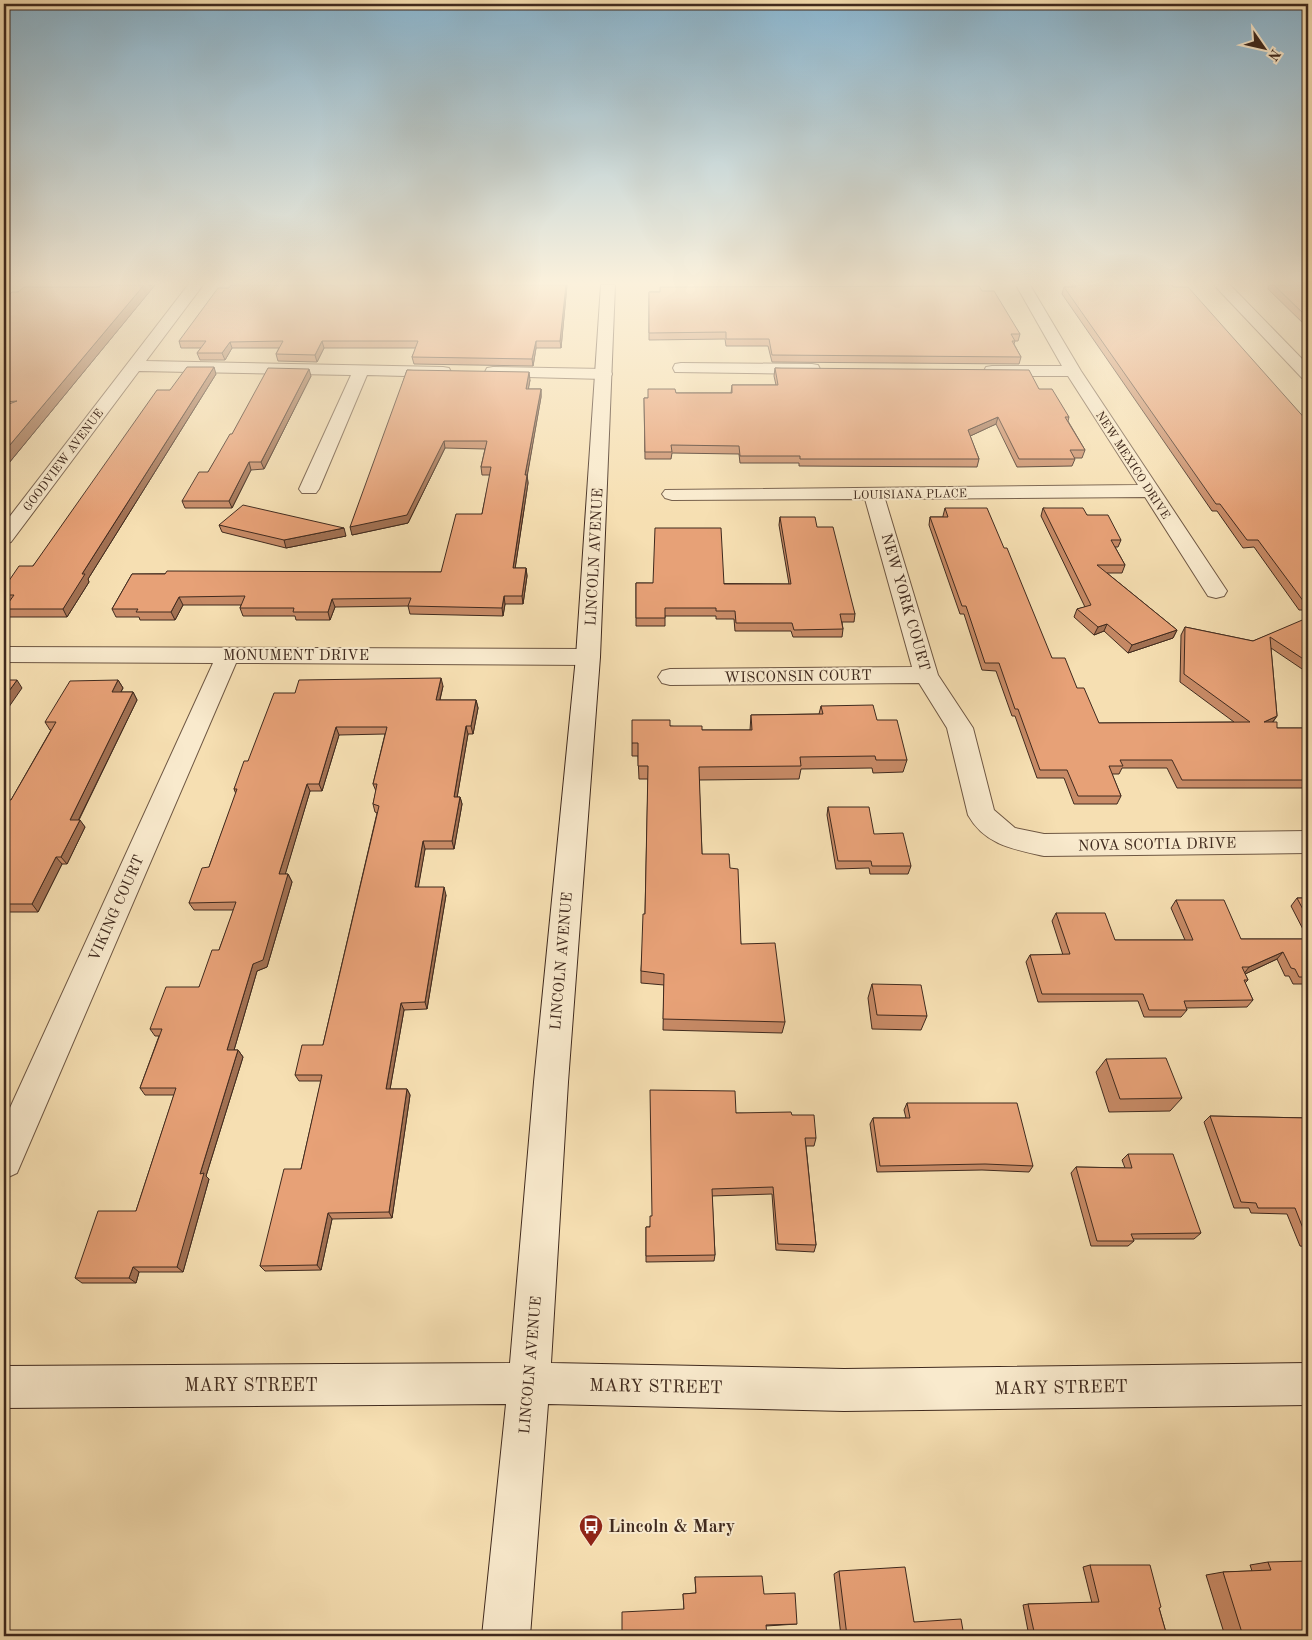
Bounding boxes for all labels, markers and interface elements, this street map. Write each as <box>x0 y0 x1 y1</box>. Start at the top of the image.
north arrow <box>1240 22 1290 72</box>
text: N <box>1265 46 1283 63</box>
street label: GOODVIEW AVENUE <box>22 407 106 514</box>
street label: NEW MEXICO DRIVE <box>1093 410 1171 522</box>
street label: LINCOLN AVENUE <box>584 488 607 627</box>
street label: LOUISIANA PLACE <box>853 488 967 502</box>
street label: NEW YORK COURT <box>878 532 931 673</box>
street label: MONUMENT DRIVE <box>223 649 369 664</box>
street label: WISCONSIN COURT <box>724 669 872 686</box>
street label: NOVA SCOTIA DRIVE <box>1078 837 1236 854</box>
street label: VIKING COURT <box>87 853 148 964</box>
street label: LINCOLN AVENUE <box>549 892 576 1031</box>
street label: LINCOLN AVENUE <box>518 1296 545 1435</box>
street label: MARY STREET <box>184 1377 318 1395</box>
street label: MARY STREET <box>589 1377 723 1397</box>
street label: MARY STREET <box>994 1378 1128 1398</box>
bus stop icon: Lincoln & Mary <box>578 1513 604 1547</box>
place label: Lincoln & Mary <box>608 1518 735 1536</box>

